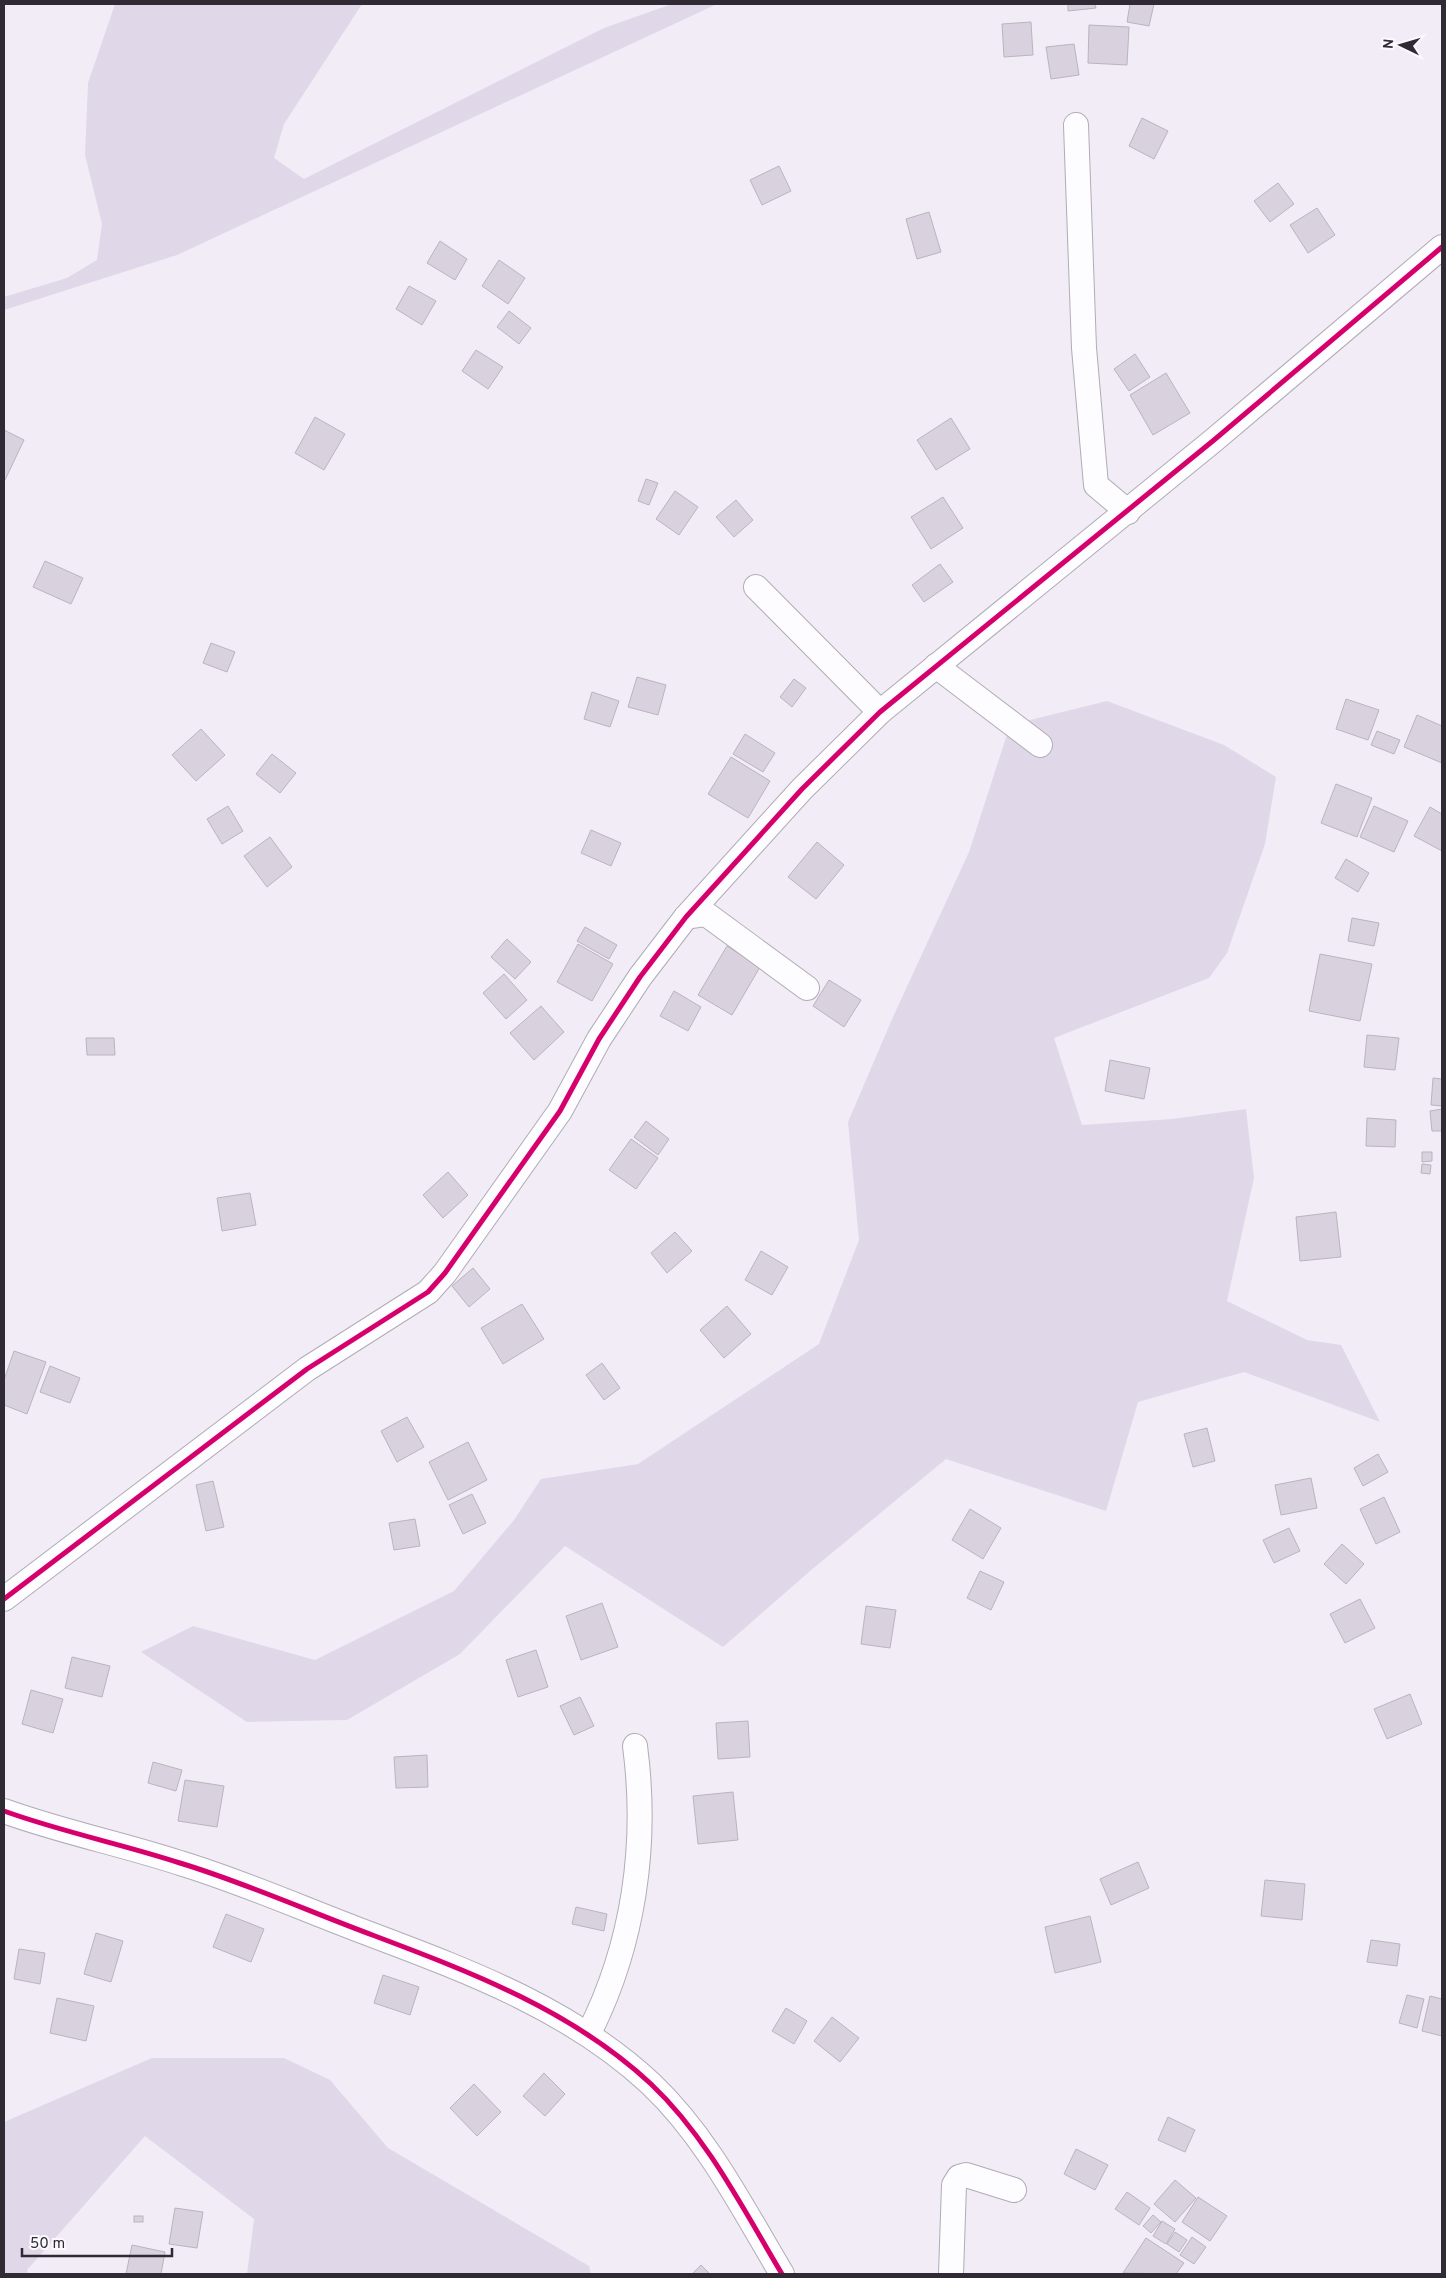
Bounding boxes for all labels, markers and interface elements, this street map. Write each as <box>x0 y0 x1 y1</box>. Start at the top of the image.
north arrow <box>1376 20 1426 70</box>
text: N <box>1381 38 1398 50</box>
scale bar <box>22 2226 172 2258</box>
text: 50 m <box>30 2235 65 2254</box>

